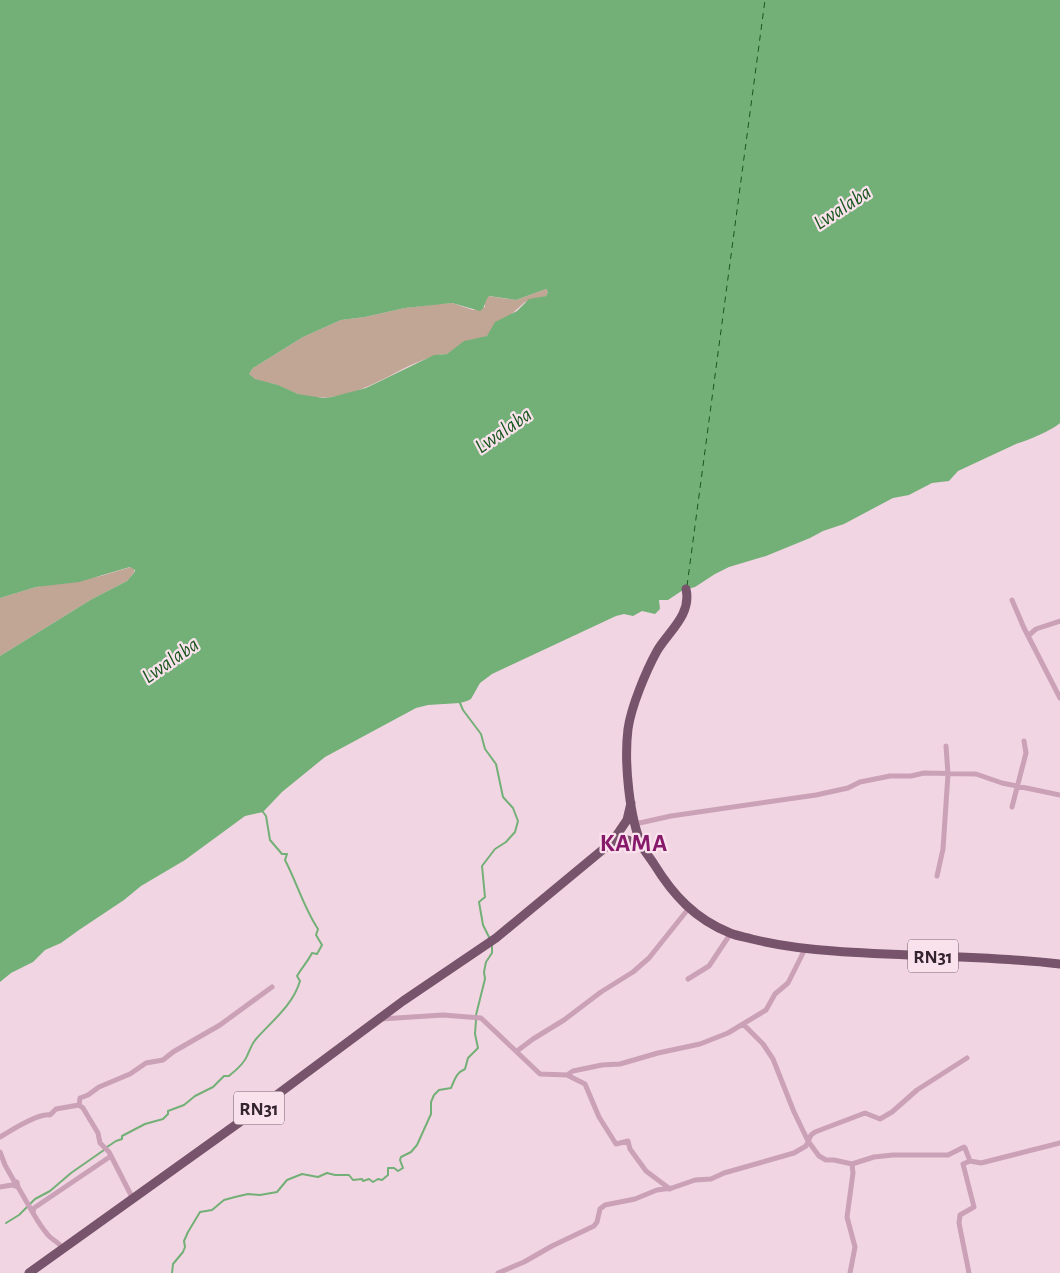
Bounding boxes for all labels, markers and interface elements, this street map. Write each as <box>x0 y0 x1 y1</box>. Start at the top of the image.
water label: Lwalaba <box>810 181 875 234</box>
water label: Lwalaba <box>471 403 536 457</box>
water label: Lwalaba <box>138 633 203 687</box>
district label: KAMA <box>600 831 668 856</box>
road number: RN31 <box>908 939 958 972</box>
road number: RN31 <box>234 1092 284 1124</box>

